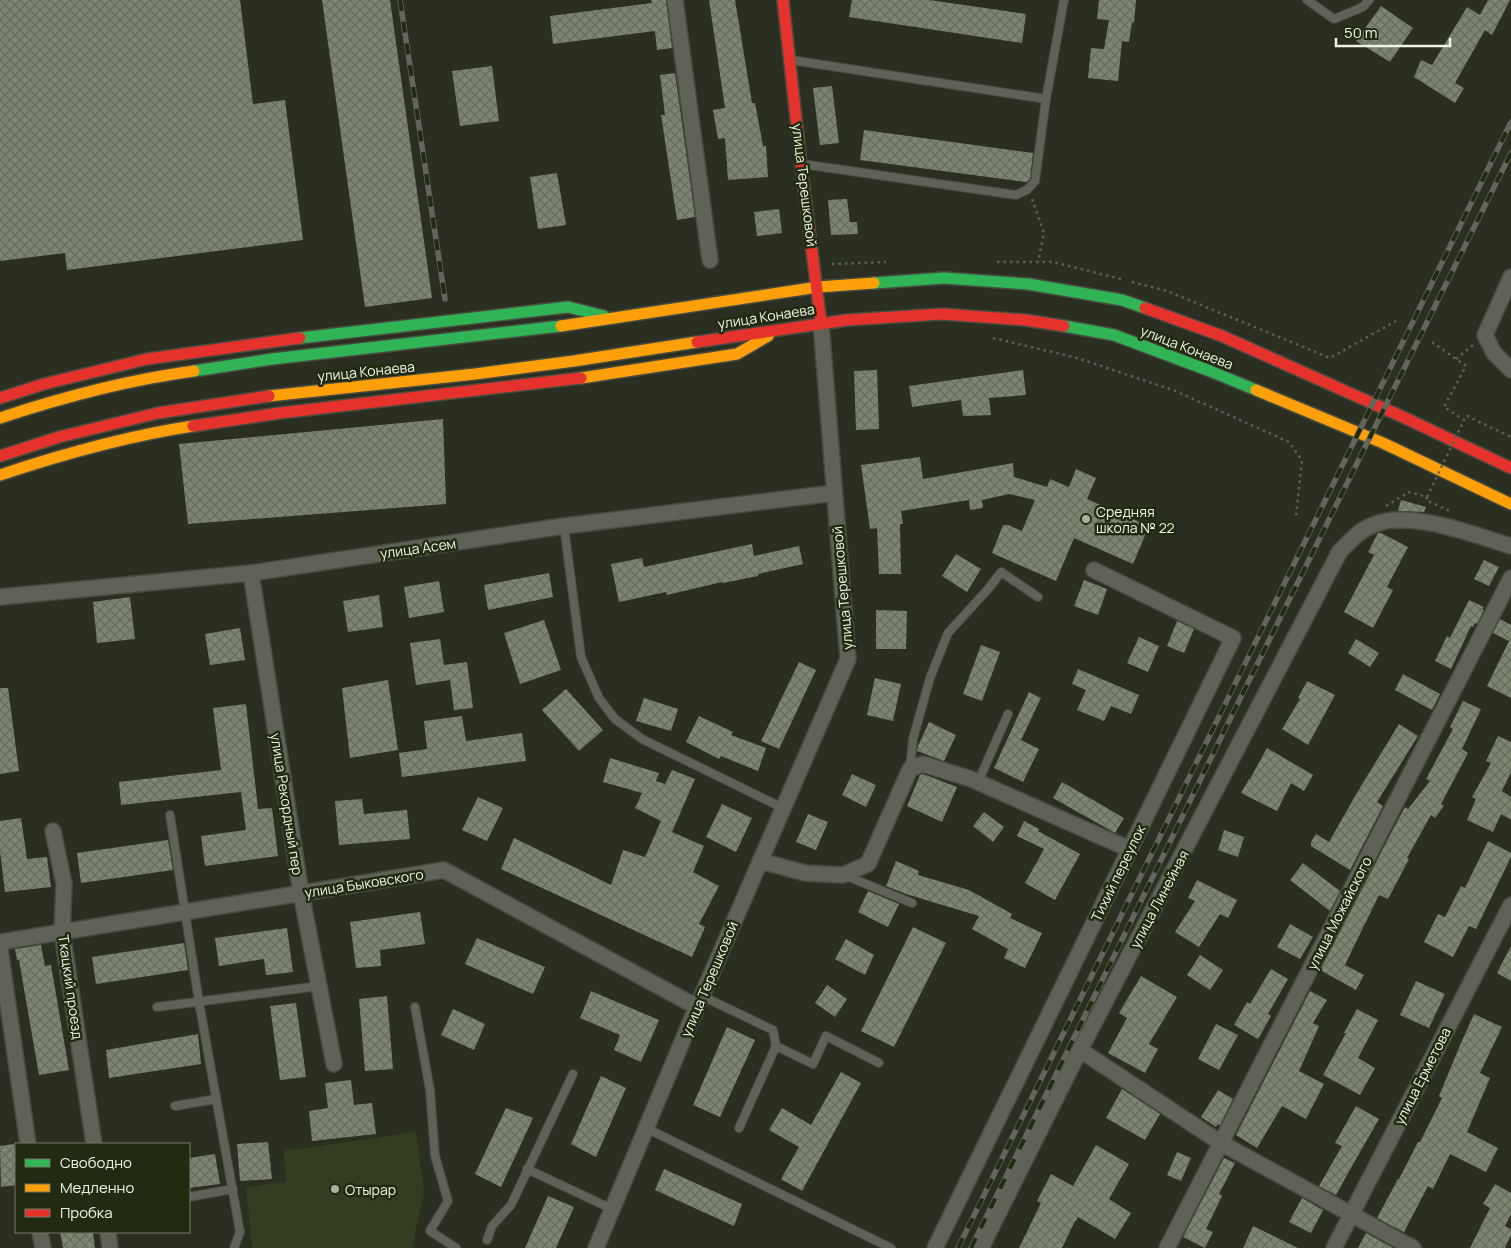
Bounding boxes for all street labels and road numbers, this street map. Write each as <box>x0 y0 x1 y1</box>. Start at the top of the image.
street label: улица Терешковой <box>788 122 822 248</box>
street label: улица Конаева <box>716 299 816 333</box>
street label: улица Конаева <box>1138 321 1236 373</box>
street label: улица Конаева <box>316 356 416 386</box>
street label: улица Терешковой <box>827 525 857 651</box>
street label: улица Асем <box>379 533 457 563</box>
street label: улица Рекордный пер <box>266 732 308 876</box>
street label: Тихий переулок <box>1086 821 1150 924</box>
street label: улица Линейная <box>1125 847 1193 951</box>
street label: улица Можайского <box>1302 853 1376 973</box>
street label: улица Быковского <box>303 864 425 902</box>
street label: улица Терешковой <box>676 918 742 1040</box>
street label: Ткацкий проезд <box>54 934 88 1040</box>
street label: улица Ерметова <box>1389 1024 1455 1128</box>

